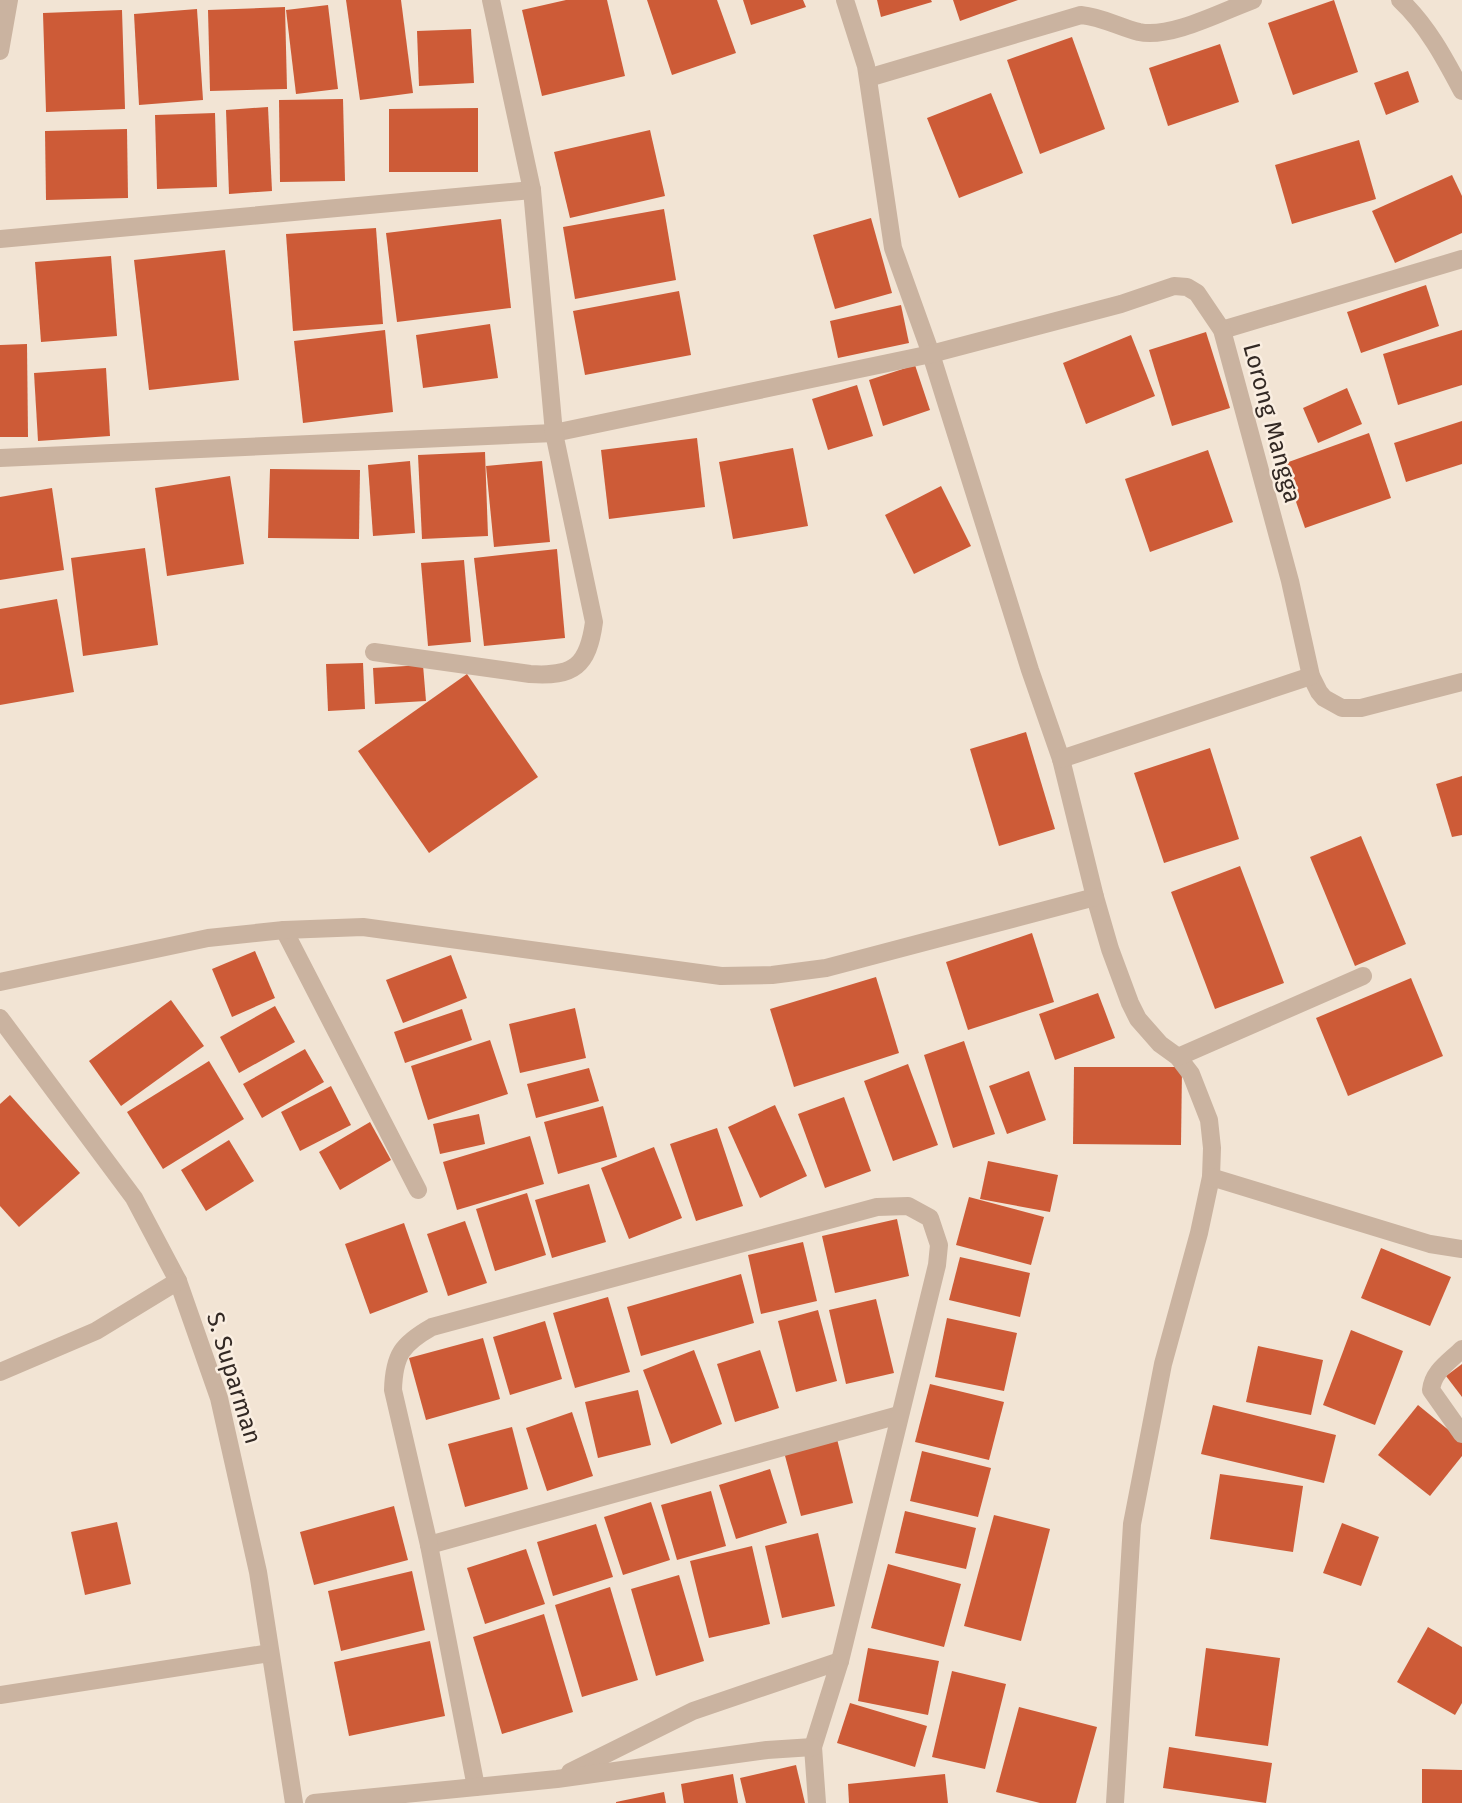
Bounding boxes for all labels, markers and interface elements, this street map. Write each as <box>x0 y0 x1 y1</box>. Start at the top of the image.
street label: Lorong Mangga <box>1237 340 1307 506</box>
street label: S. Suparman <box>201 1309 267 1447</box>

